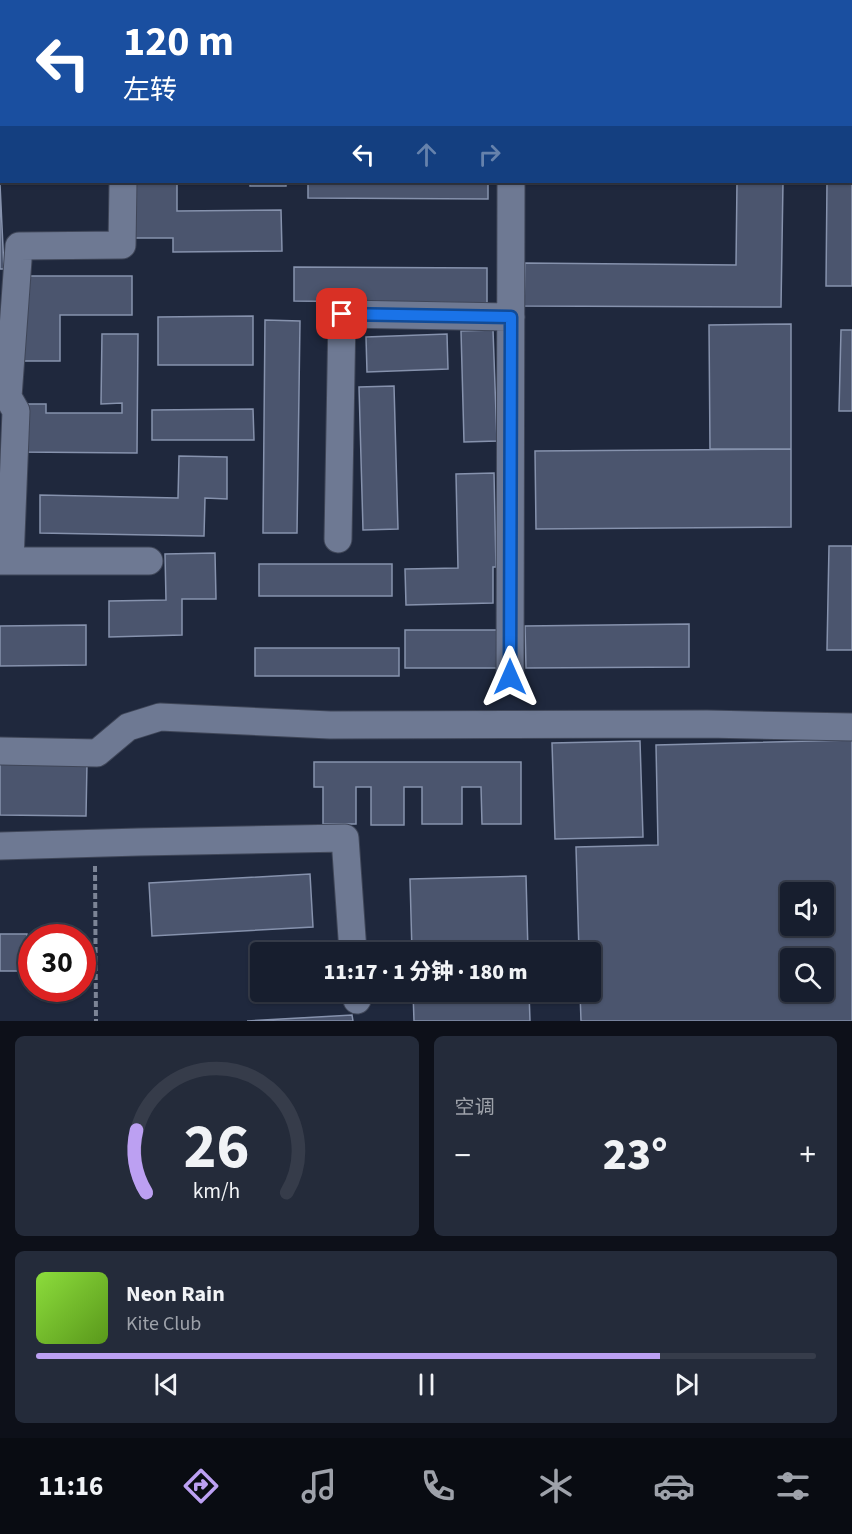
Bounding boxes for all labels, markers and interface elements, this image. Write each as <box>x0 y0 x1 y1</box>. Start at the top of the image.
text: 120 m <box>123 12 234 72</box>
icon: left <box>24 24 102 102</box>
text: 左转 <box>123 71 177 110</box>
icon: left <box>347 138 380 171</box>
icon: ahead <box>410 138 443 171</box>
icon: right <box>473 138 506 171</box>
pin <box>316 288 367 339</box>
icon: arrive <box>325 297 358 330</box>
position arrow <box>478 645 542 709</box>
map controls <box>780 882 834 1002</box>
button: sound <box>780 882 834 936</box>
speed limit sign: 30 <box>18 924 96 1002</box>
button: search <box>780 948 834 1002</box>
text: 11:17 · 1 分钟 · 180 m <box>324 956 527 988</box>
text: 空调 <box>455 1094 495 1122</box>
text: 26 <box>184 1103 250 1192</box>
text: 23° <box>603 1123 668 1187</box>
text: − <box>455 1132 471 1179</box>
text: + <box>800 1132 816 1179</box>
text: km/h <box>193 1176 241 1207</box>
text: Neon Rain <box>126 1278 225 1310</box>
text: Kite Club <box>126 1310 201 1338</box>
icon: previous <box>150 1368 183 1401</box>
icon: pause <box>410 1368 443 1401</box>
icon: next <box>670 1368 703 1401</box>
icon: directions <box>180 1465 222 1507</box>
icon: music <box>298 1465 340 1507</box>
icon: phone <box>417 1465 459 1507</box>
icon: climate <box>535 1465 577 1507</box>
icon: car <box>653 1465 695 1507</box>
icon: filters <box>772 1465 814 1507</box>
text: 11:16 <box>38 1467 103 1506</box>

